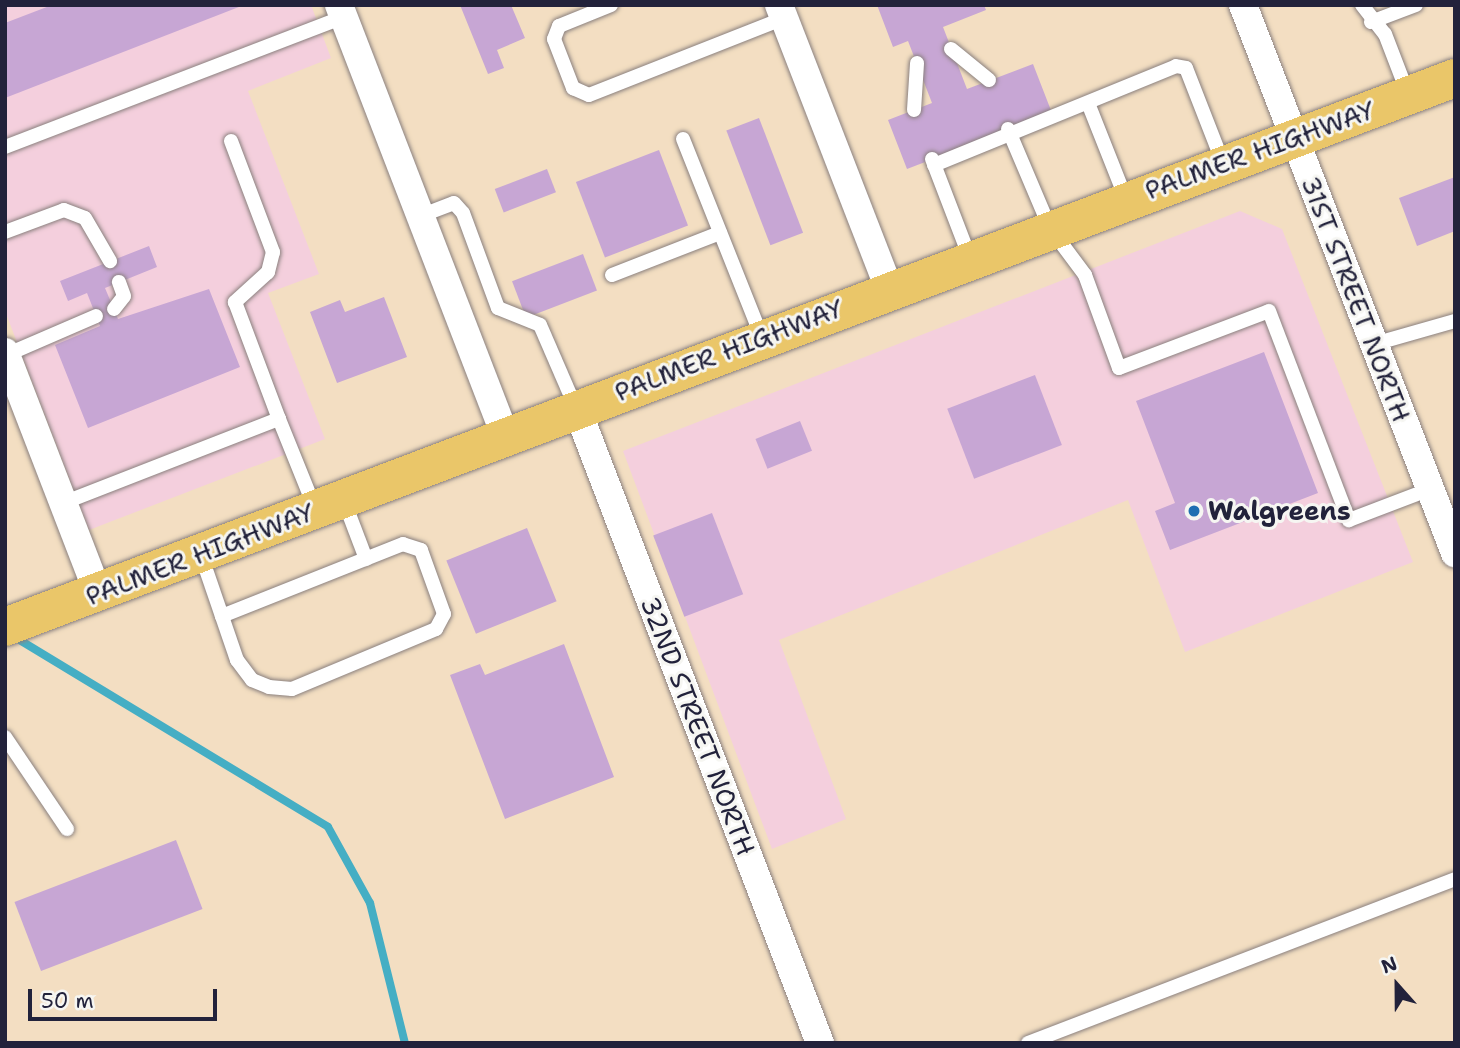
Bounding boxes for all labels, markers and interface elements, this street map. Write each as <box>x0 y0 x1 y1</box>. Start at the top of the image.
street label: PALMER HIGHWAY <box>1141 94 1379 206</box>
street label: 31ST STREET NORTH <box>1295 172 1417 426</box>
street label: PALMER HIGHWAY <box>610 292 848 408</box>
place label: Walgreens <box>1208 495 1351 527</box>
street label: PALMER HIGHWAY <box>81 496 319 612</box>
marker: Walgreens <box>1186 503 1202 519</box>
street label: 32ND STREET NORTH <box>634 592 762 860</box>
north arrow <box>1362 950 1432 1020</box>
text: N <box>1378 951 1401 979</box>
scale bar <box>32 974 220 1018</box>
text: 50 m <box>41 987 94 1015</box>

